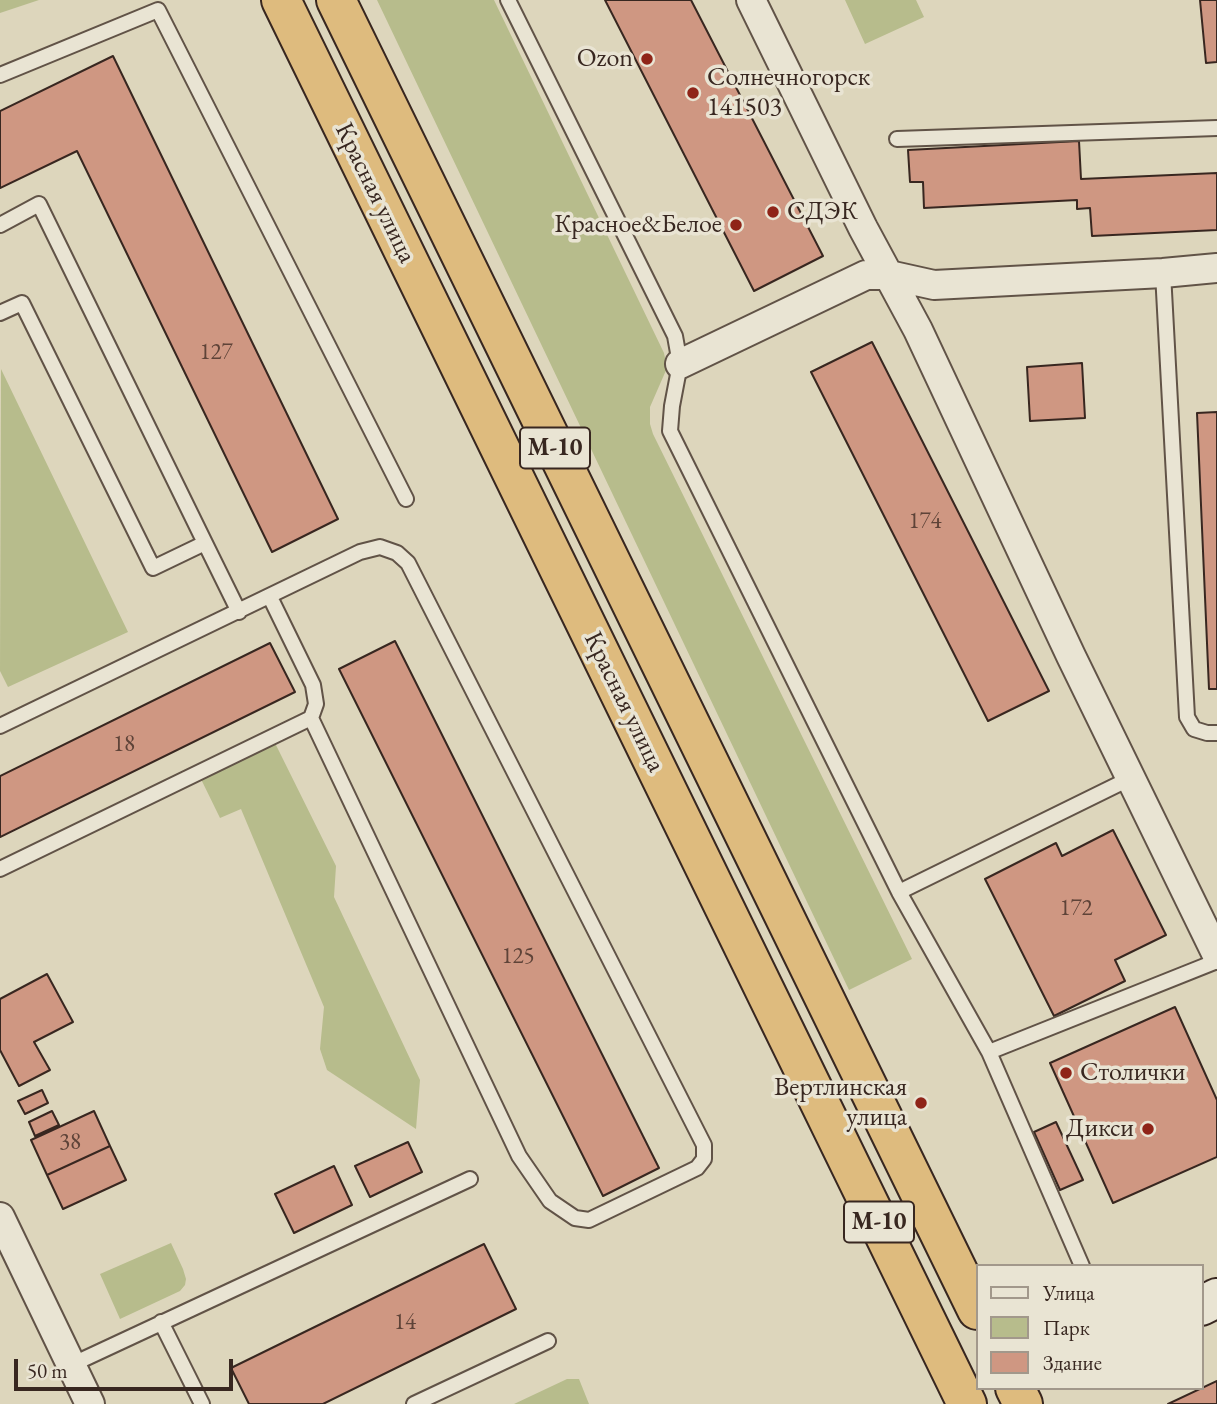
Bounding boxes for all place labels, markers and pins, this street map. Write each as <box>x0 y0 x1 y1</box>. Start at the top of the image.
place label: Ozon <box>577 43 633 75</box>
marker: Ozon <box>639 51 655 67</box>
place label: Солнечногорск 141503 <box>707 62 870 124</box>
marker: Солнечногорск 141503 <box>685 85 701 101</box>
place label: СДЭК <box>787 196 858 228</box>
marker: СДЭК <box>765 204 781 220</box>
place label: Красное&Белое <box>554 209 722 241</box>
marker: Красное&Белое <box>728 217 744 233</box>
place label: Столички <box>1080 1057 1185 1089</box>
marker: Столички <box>1058 1065 1074 1081</box>
place label: Вертлинская улица <box>774 1072 907 1134</box>
marker: Вертлинская улица <box>913 1095 929 1111</box>
place label: Дикси <box>1066 1113 1134 1145</box>
marker: Дикси <box>1140 1121 1156 1137</box>

